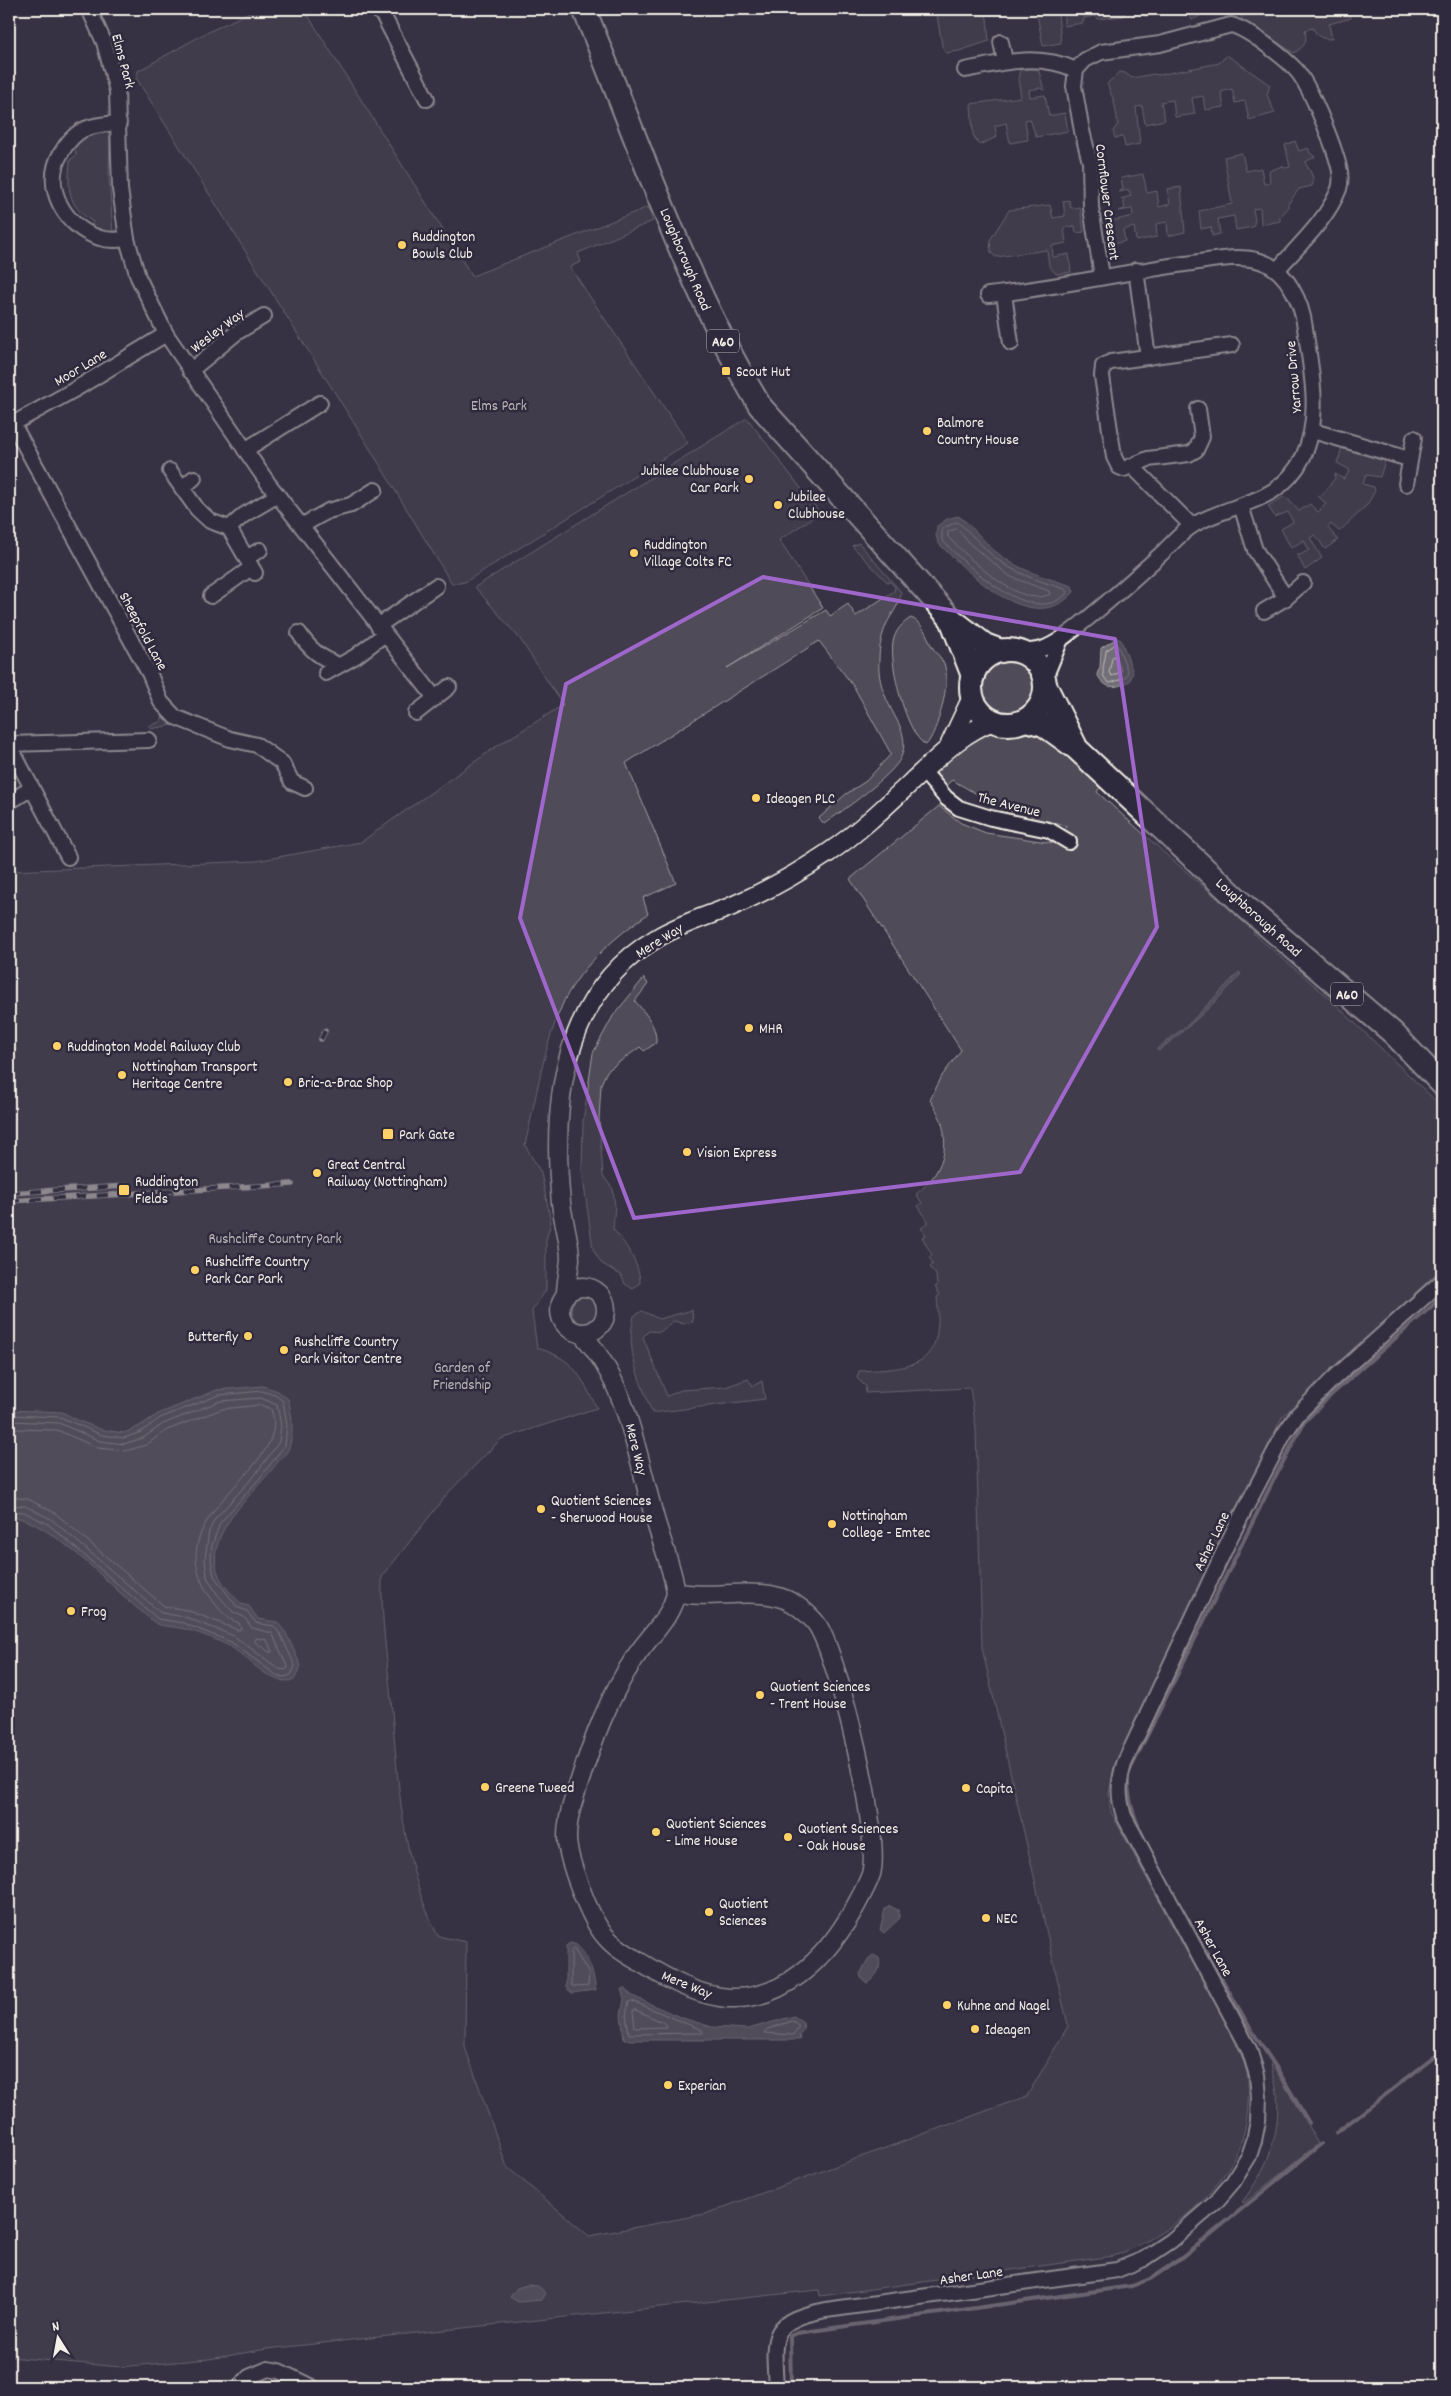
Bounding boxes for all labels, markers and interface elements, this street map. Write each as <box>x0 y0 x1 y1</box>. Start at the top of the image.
street label: Elms Park <box>104 32 140 91</box>
street label: Cornflower Crescent <box>1088 143 1124 262</box>
street label: Loughborough Road <box>653 205 716 314</box>
place label: Ruddington Bowls Club <box>412 227 475 266</box>
marker: Ruddington Bowls Club <box>396 239 408 251</box>
street label: Wesley Way <box>186 303 251 359</box>
road number: A60 <box>707 330 739 352</box>
street label: Yarrow Drive <box>1281 339 1309 414</box>
street label: Moor Lane <box>51 344 112 393</box>
place label: Scout Hut <box>736 362 791 384</box>
marker: Scout Hut <box>720 365 732 377</box>
park label: Elms Park <box>471 396 527 418</box>
place label: Balmore Country House <box>937 413 1019 452</box>
marker: Balmore Country House <box>921 425 933 437</box>
place label: Jubilee Clubhouse Car Park <box>641 461 739 500</box>
marker: Jubilee Clubhouse Car Park <box>743 473 755 485</box>
place label: Jubilee Clubhouse <box>788 487 845 526</box>
marker: Jubilee Clubhouse <box>772 499 784 511</box>
place label: Ruddington Village Colts FC <box>644 535 732 574</box>
marker: Ruddington Village Colts FC <box>628 547 640 559</box>
street label: Sheepfold Lane <box>112 589 172 676</box>
street label: The Avenue <box>975 788 1043 824</box>
place label: Ideagen PLC <box>766 789 835 811</box>
marker: Ideagen PLC <box>750 792 762 804</box>
street label: Loughborough Road <box>1210 874 1306 963</box>
street label: Mere Way <box>632 918 689 965</box>
road number: A60 <box>1331 982 1363 1006</box>
place label: MHR <box>759 1019 783 1041</box>
marker: MHR <box>743 1022 755 1034</box>
place label: Ruddington Model Railway Club <box>67 1037 241 1059</box>
marker: Ruddington Model Railway Club <box>51 1040 63 1052</box>
place label: Nottingham Transport Heritage Centre <box>132 1057 258 1096</box>
marker: Nottingham Transport Heritage Centre <box>116 1069 128 1081</box>
place label: Bric-a-Brac Shop <box>298 1073 393 1095</box>
marker: Bric-a-Brac Shop <box>282 1076 294 1088</box>
place label: Park Gate <box>399 1125 455 1147</box>
marker: Park Gate <box>381 1127 395 1141</box>
place label: Vision Express <box>697 1143 777 1165</box>
marker: Vision Express <box>681 1146 693 1158</box>
place label: Great Central Railway (Nottingham) <box>327 1155 447 1194</box>
marker: Great Central Railway (Nottingham) <box>311 1167 323 1179</box>
place label: Ruddington Fields <box>135 1172 198 1211</box>
marker: Ruddington Fields <box>117 1183 131 1197</box>
park label: Rushcliffe Country Park <box>208 1229 342 1251</box>
place label: Rushcliffe Country Park Car Park <box>205 1252 310 1291</box>
marker: Rushcliffe Country Park Car Park <box>189 1264 201 1276</box>
place label: Butterfly <box>188 1327 239 1349</box>
marker: Butterfly <box>242 1330 254 1342</box>
place label: Rushcliffe Country Park Visitor Centre <box>294 1332 402 1371</box>
marker: Rushcliffe Country Park Visitor Centre <box>278 1344 290 1356</box>
park label: Garden of Friendship <box>433 1358 491 1397</box>
street label: Mere Way <box>618 1421 652 1479</box>
place label: Quotient Sciences - Sherwood House <box>551 1491 653 1530</box>
marker: Quotient Sciences - Sherwood House <box>535 1503 547 1515</box>
place label: Nottingham College - Emtec <box>842 1506 930 1545</box>
street label: Asher Lane <box>1189 1508 1237 1575</box>
marker: Nottingham College - Emtec <box>826 1518 838 1530</box>
place label: Frog <box>81 1602 107 1624</box>
marker: Frog <box>65 1605 77 1617</box>
place label: Quotient Sciences - Trent House <box>770 1677 871 1716</box>
marker: Quotient Sciences - Trent House <box>754 1689 766 1701</box>
place label: Greene Tweed <box>495 1778 574 1800</box>
place label: Capita <box>976 1779 1014 1801</box>
marker: Greene Tweed <box>479 1781 491 1793</box>
marker: Capita <box>960 1782 972 1794</box>
place label: Quotient Sciences - Lime House <box>666 1814 767 1853</box>
place label: Quotient Sciences - Oak House <box>798 1819 899 1858</box>
marker: Quotient Sciences - Lime House <box>650 1826 662 1838</box>
marker: Quotient Sciences - Oak House <box>782 1831 794 1843</box>
place label: Quotient Sciences <box>719 1894 769 1933</box>
marker: Quotient Sciences <box>703 1906 715 1918</box>
place label: NEC <box>996 1909 1018 1931</box>
marker: NEC <box>980 1912 992 1924</box>
street label: Asher Lane <box>1187 1915 1237 1981</box>
street label: Mere Way <box>658 1966 716 2006</box>
place label: Kuhne and Nagel <box>957 1996 1050 2018</box>
marker: Kuhne and Nagel <box>941 1999 953 2011</box>
place label: Ideagen <box>985 2020 1030 2042</box>
marker: Ideagen <box>969 2023 981 2035</box>
place label: Experian <box>678 2076 726 2098</box>
marker: Experian <box>662 2079 674 2091</box>
street label: Asher Lane <box>938 2262 1005 2292</box>
north arrow <box>32 2314 82 2364</box>
text: N <box>51 2317 61 2338</box>

